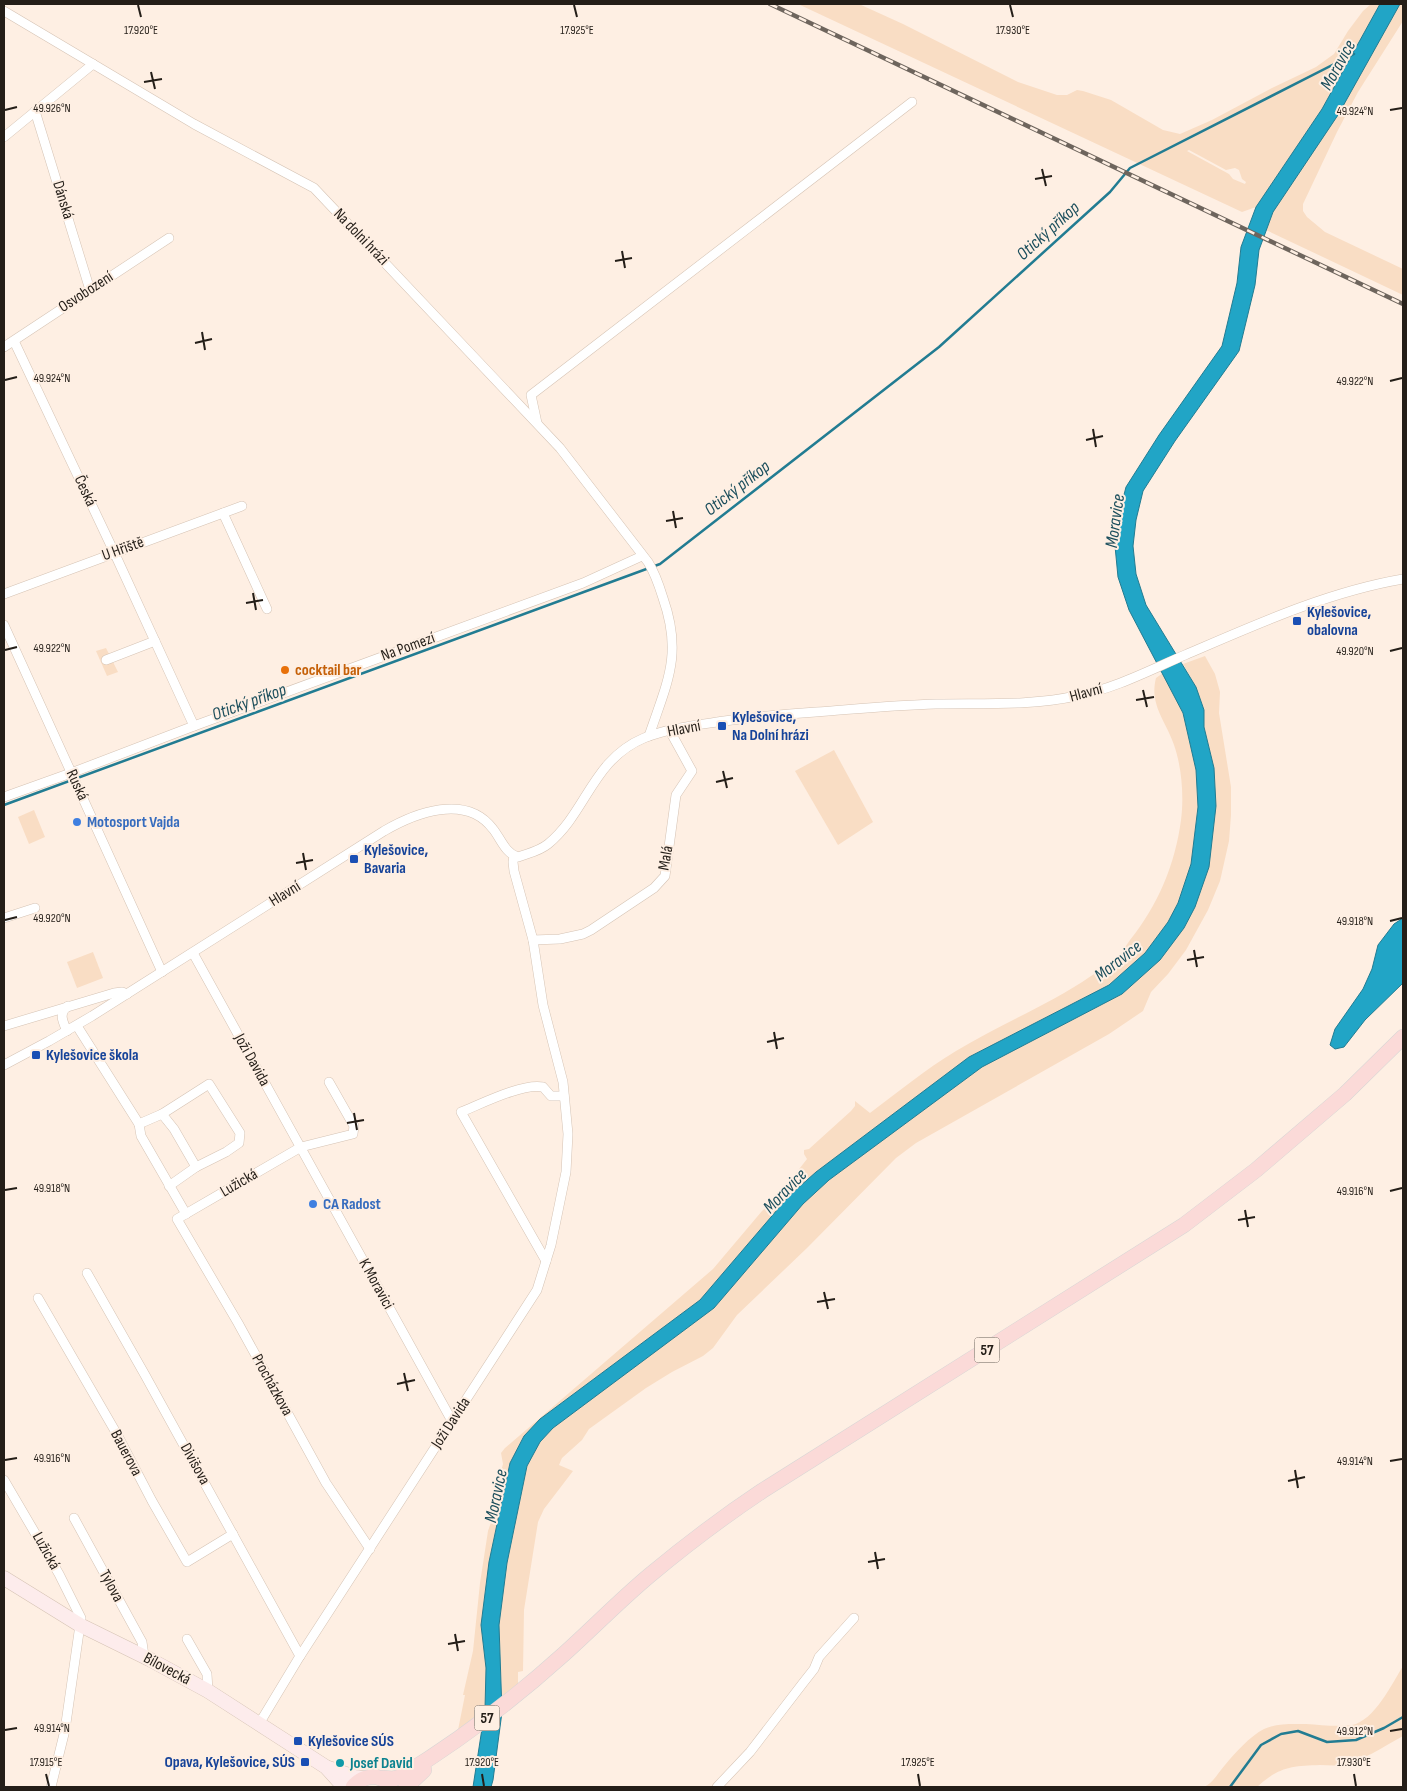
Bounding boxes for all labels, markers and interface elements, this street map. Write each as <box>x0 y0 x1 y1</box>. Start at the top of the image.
text: 17.920°E <box>124 23 158 38</box>
text: 17.925°E <box>560 23 594 38</box>
text: 17.930°E <box>996 23 1030 38</box>
water label: Moravice <box>1316 36 1360 94</box>
text: 49.926°N <box>33 101 71 116</box>
text: 49.924°N <box>1337 104 1373 119</box>
street label: Dánská <box>48 179 78 221</box>
water label: Otický příkop <box>1012 197 1084 265</box>
street label: Na dolni hrázi <box>329 205 393 269</box>
street label: Osvobození <box>55 267 117 317</box>
text: 49.924°N <box>34 371 70 386</box>
text: 49.922°N <box>1337 374 1373 389</box>
water label: Otický příkop <box>700 455 775 520</box>
street label: Česká <box>70 472 100 510</box>
water label: Moravice <box>1101 493 1129 549</box>
street label: U Hřiště <box>100 533 146 565</box>
place label: Kylešovice, obalovna <box>1307 603 1372 640</box>
marker: Kylešovice, obalovna <box>1291 615 1303 627</box>
street label: Na Pomezí <box>379 629 437 665</box>
text: 49.922°N <box>34 641 70 656</box>
text: 49.920°N <box>1336 644 1374 659</box>
place label: cocktail bar <box>295 661 362 680</box>
marker: cocktail bar <box>279 664 291 676</box>
water label: Otický příkop <box>209 679 290 725</box>
street label: Hlavní <box>1068 680 1104 706</box>
place label: Kylešovice, Na Dolní hrázi <box>732 708 809 745</box>
street label: Hlavní <box>666 717 702 741</box>
marker: Kylešovice, Na Dolní hrázi <box>716 720 728 732</box>
street label: Ruská <box>62 766 92 804</box>
place label: Motosport Vajda <box>87 813 180 832</box>
marker: Motosport Vajda <box>71 816 83 828</box>
place label: Kylešovice, Bavaria <box>364 841 429 878</box>
street label: Malá <box>654 844 678 872</box>
marker: Kylešovice, Bavaria <box>348 853 360 865</box>
street label: Hlavní <box>266 877 304 911</box>
text: 49.920°N <box>33 911 71 926</box>
text: 49.918°N <box>1337 914 1373 929</box>
water label: Moravice <box>1090 936 1146 986</box>
street label: Joži Davida <box>229 1030 274 1089</box>
place label: Kylešovice škola <box>46 1046 138 1065</box>
marker: Kylešovice škola <box>30 1049 42 1061</box>
water label: Moravice <box>759 1164 811 1218</box>
street label: Lužická <box>217 1165 261 1201</box>
text: 49.918°N <box>34 1181 70 1196</box>
text: 49.916°N <box>1337 1184 1373 1199</box>
place label: CA Radost <box>323 1195 381 1214</box>
marker: CA Radost <box>307 1198 319 1210</box>
street label: K Moravici <box>354 1255 398 1313</box>
road number: 57 <box>974 1338 1000 1362</box>
street label: Procházkova <box>247 1351 297 1419</box>
street label: Joži Davida <box>427 1394 474 1453</box>
street label: Bauerova <box>106 1427 146 1479</box>
street label: Divišova <box>176 1440 214 1488</box>
text: 49.916°N <box>34 1451 70 1466</box>
text: 49.914°N <box>1337 1454 1373 1469</box>
water label: Moravice <box>480 1467 512 1525</box>
street label: Lužická <box>28 1529 64 1573</box>
street label: Tylova <box>95 1567 127 1605</box>
street label: Bílovecká <box>140 1649 194 1689</box>
road number: 57 <box>474 1706 500 1730</box>
text: 49.914°N <box>34 1721 70 1736</box>
text: 49.912°N <box>1337 1724 1373 1739</box>
place label: Kylešovice SÚS <box>308 1732 394 1751</box>
marker: Kylešovice SÚS <box>292 1735 304 1747</box>
place label: Opava, Kylešovice, SÚS <box>164 1753 295 1772</box>
place label: Josef David <box>349 1754 413 1773</box>
text: 17.915°E <box>30 1755 62 1770</box>
text: 17.920°E <box>465 1755 499 1770</box>
text: 17.925°E <box>901 1755 935 1770</box>
text: 17.930°E <box>1337 1755 1371 1770</box>
marker: Opava, Kylešovice, SÚS <box>299 1756 311 1768</box>
marker: Josef David <box>334 1757 346 1769</box>

